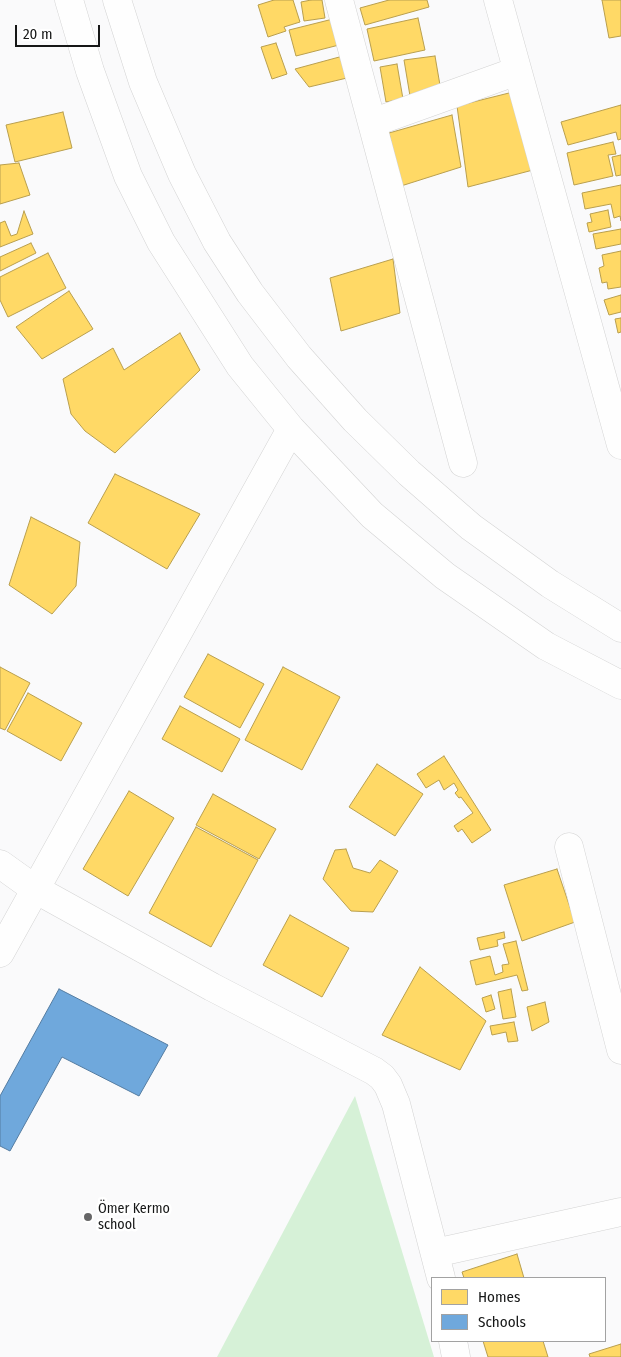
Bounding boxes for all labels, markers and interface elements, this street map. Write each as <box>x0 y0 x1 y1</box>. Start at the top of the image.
scale bar <box>18 15 102 47</box>
text: 20 m <box>23 25 53 43</box>
place label: Ömer Kermo school <box>98 1201 170 1234</box>
marker: Ömer Kermo school <box>82 1211 94 1223</box>
legend <box>431 1277 606 1342</box>
text: Homes <box>478 1288 520 1306</box>
text: Schools <box>478 1313 526 1331</box>

